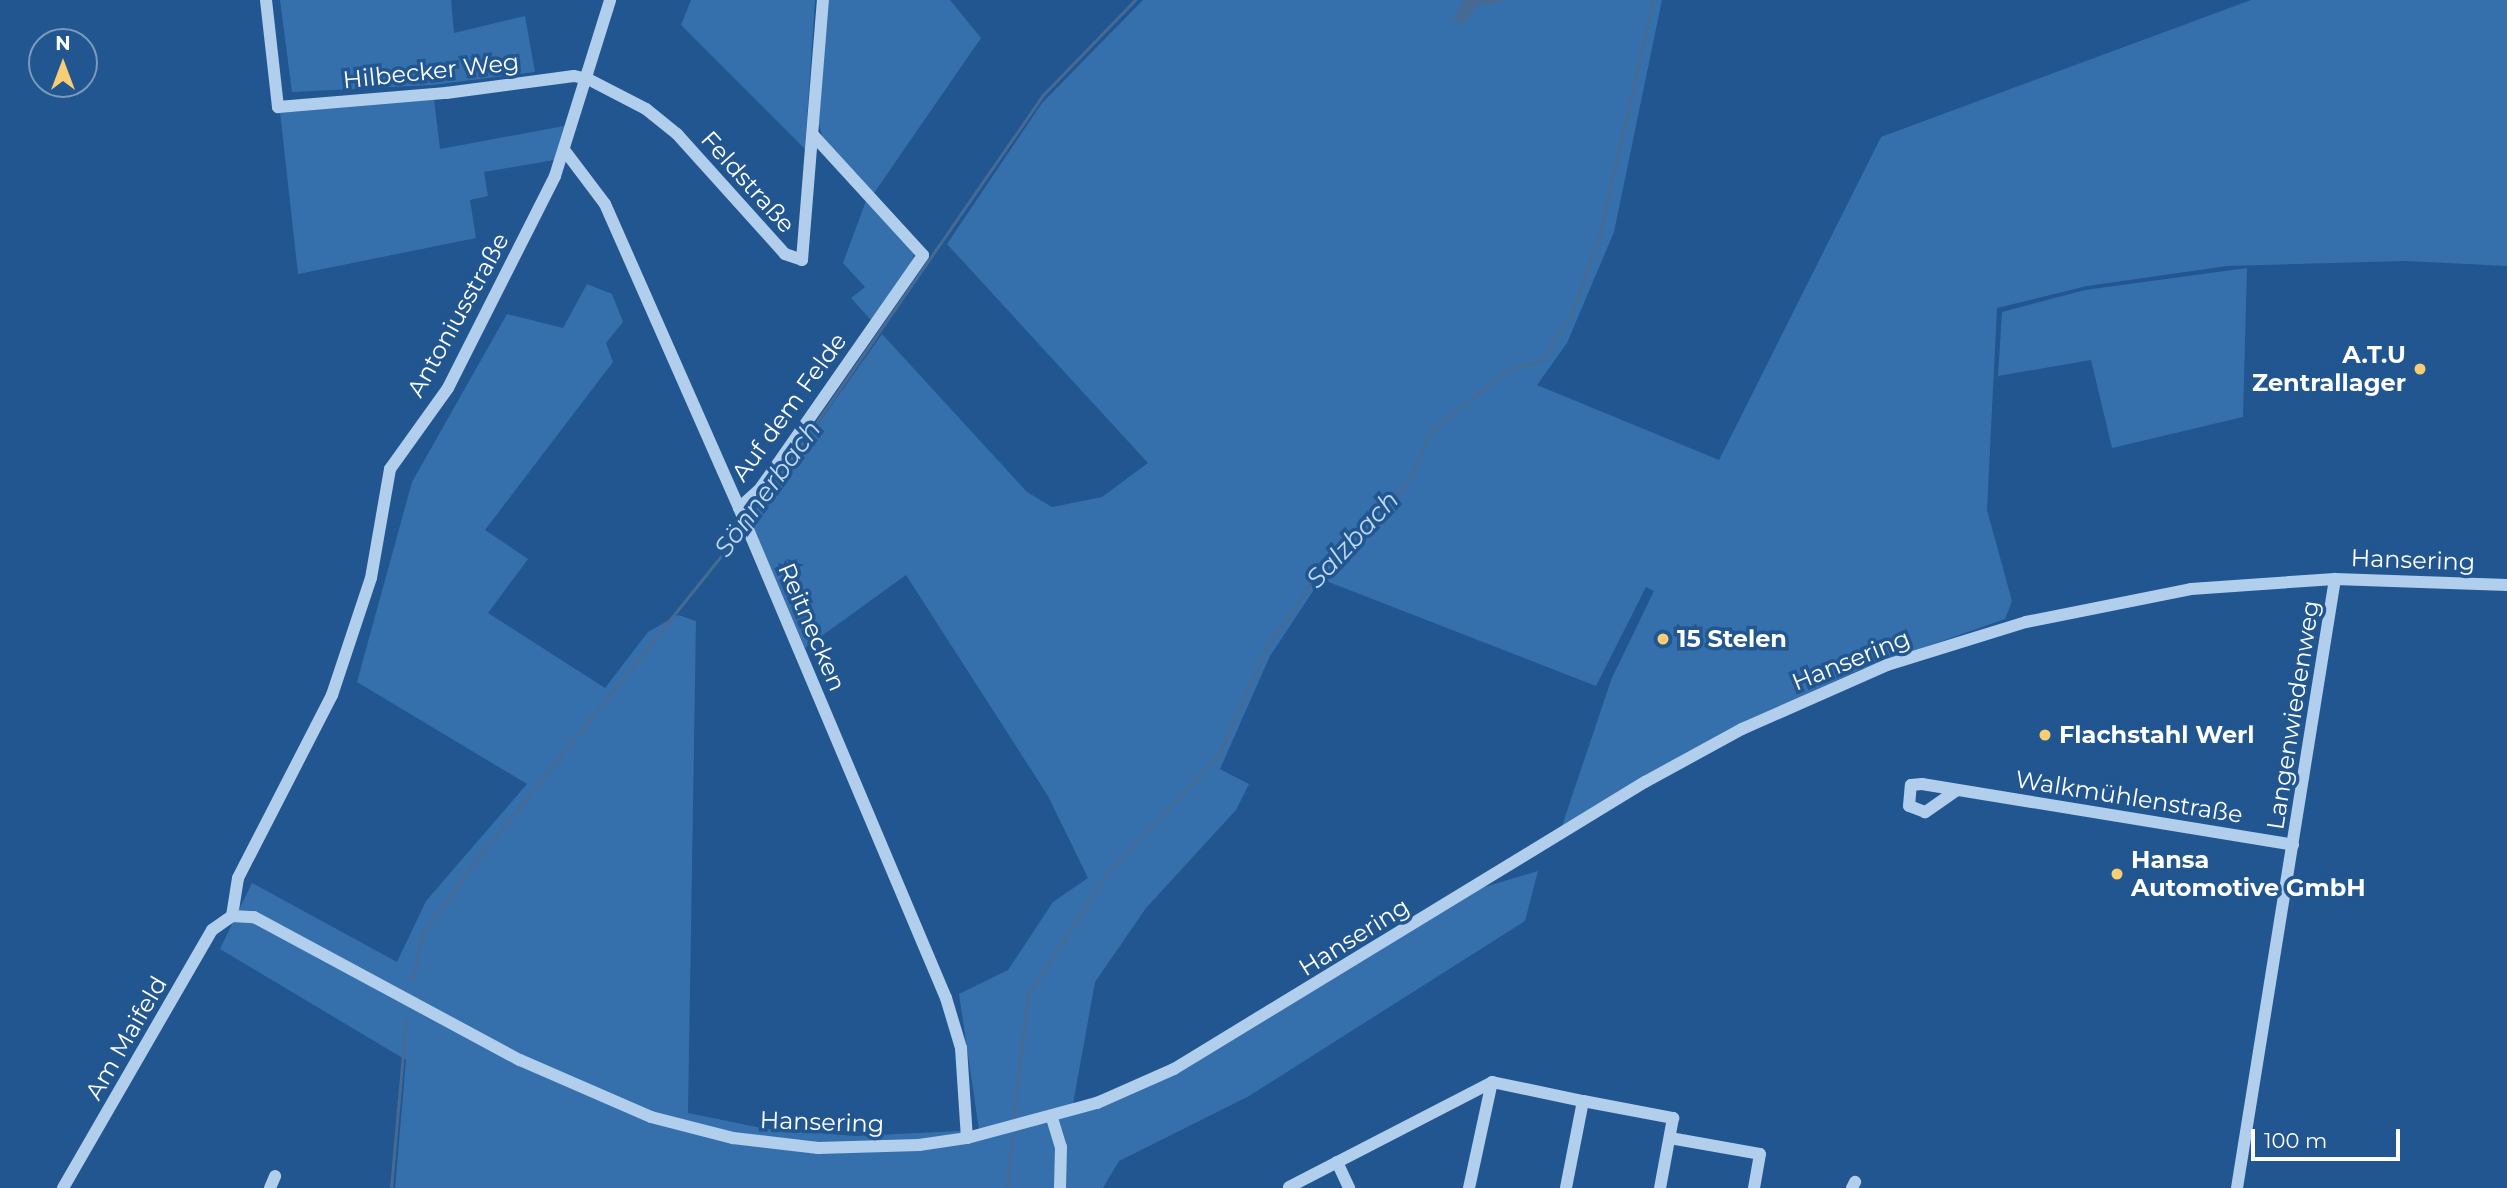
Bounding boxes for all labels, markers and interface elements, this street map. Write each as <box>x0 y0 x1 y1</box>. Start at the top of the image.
north arrow <box>28 28 98 98</box>
text: N <box>55 32 71 55</box>
street label: Hilbecker Weg <box>341 47 521 95</box>
street label: Feldstraße <box>695 125 801 239</box>
street label: Antoniusstraße <box>401 228 515 402</box>
street label: Auf dem Felde <box>725 327 853 487</box>
place label: A.T.U Zentrallager <box>2252 341 2406 397</box>
marker: A.T.U Zentrallager <box>2412 361 2428 377</box>
water label: Sönnerbach <box>708 415 828 563</box>
water label: Salzbach <box>1300 485 1406 595</box>
street label: Hansering <box>2350 543 2476 577</box>
street label: Reitnecken <box>772 559 852 695</box>
street label: Langenwiedenweg <box>2261 598 2325 832</box>
street label: Hansering <box>1788 623 1914 697</box>
place label: 15 Stelen <box>1677 625 1787 653</box>
marker: 15 Stelen <box>1655 631 1671 647</box>
place label: Flachstahl Werl <box>2059 721 2255 749</box>
marker: Flachstahl Werl <box>2037 727 2053 743</box>
street label: Walkmühlenstraße <box>2013 765 2245 829</box>
place label: Hansa Automotive GmbH <box>2131 846 2366 902</box>
marker: Hansa Automotive GmbH <box>2109 866 2125 882</box>
street label: Hansering <box>1294 892 1414 982</box>
street label: Am Maifeld <box>79 971 173 1105</box>
street label: Hansering <box>759 1105 885 1139</box>
scale bar <box>2255 1114 2404 1158</box>
text: 100 m <box>2264 1128 2327 1153</box>

